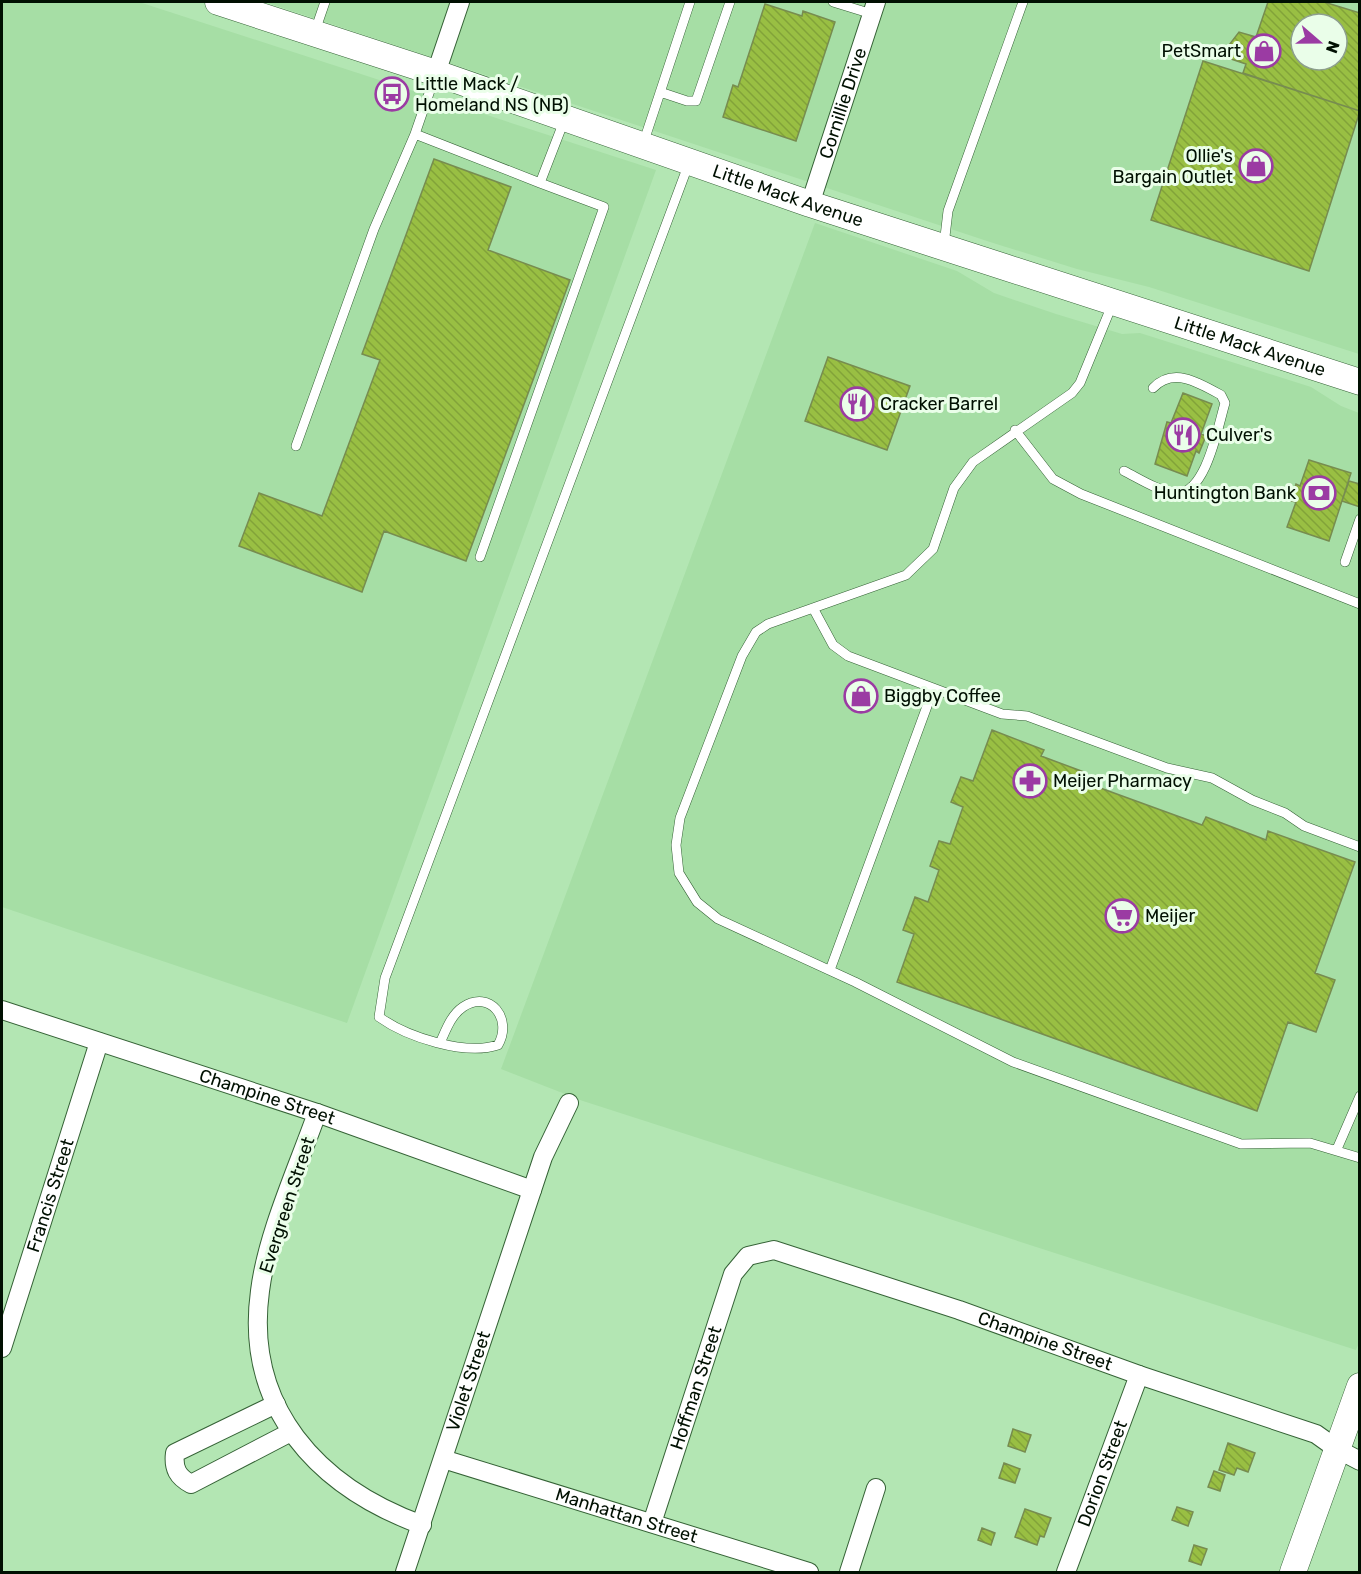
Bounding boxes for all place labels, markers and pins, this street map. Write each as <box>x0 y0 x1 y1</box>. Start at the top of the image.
shop icon: PetSmart <box>1246 33 1282 69</box>
place label: PetSmart <box>1161 40 1241 62</box>
place label: Little Mack / Homeland NS (NB) <box>415 73 569 116</box>
bus stop icon: Little Mack / Homeland NS (NB) <box>374 76 410 112</box>
place label: Ollie's Bargain Outlet <box>1113 145 1233 188</box>
shop icon: Ollie's Bargain Outlet <box>1238 148 1274 184</box>
restaurant icon: Cracker Barrel <box>839 386 875 422</box>
place label: Cracker Barrel <box>880 393 998 415</box>
restaurant icon: Culver's <box>1165 417 1201 453</box>
place label: Culver's <box>1206 424 1272 446</box>
bank icon: Huntington Bank <box>1301 475 1337 511</box>
place label: Huntington Bank <box>1154 482 1297 504</box>
shop icon: Biggby Coffee <box>843 678 879 714</box>
place label: Biggby Coffee <box>884 685 1001 707</box>
pharmacy icon: Meijer Pharmacy <box>1012 763 1048 799</box>
place label: Meijer Pharmacy <box>1053 770 1192 792</box>
supermarket icon: Meijer <box>1104 898 1140 934</box>
place label: Meijer <box>1145 905 1195 927</box>

